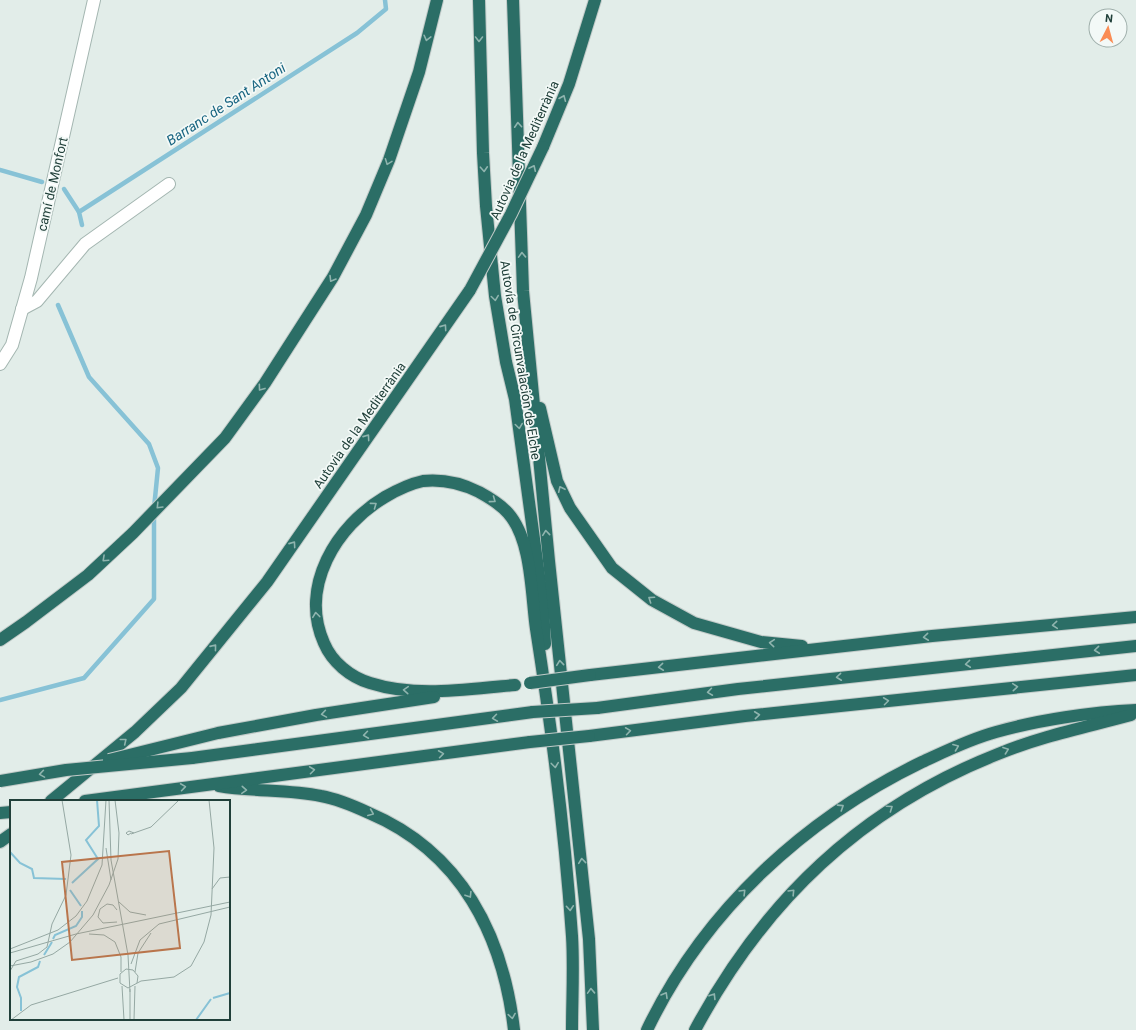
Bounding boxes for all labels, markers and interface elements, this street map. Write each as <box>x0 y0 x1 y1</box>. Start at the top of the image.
north arrow <box>1088 8 1128 48</box>
text: N <box>1104 12 1114 25</box>
one-way arrow <box>424 35 432 41</box>
one-way arrow <box>475 36 483 42</box>
water label: Barranc de Sant Antoni <box>164 59 289 148</box>
street label: Autovia de la Mediterrània <box>487 78 562 222</box>
one-way arrow <box>559 95 567 102</box>
one-way arrow <box>513 122 522 128</box>
street label: camí de Monfort <box>34 136 71 233</box>
one-way arrow <box>384 158 392 165</box>
one-way arrow <box>528 165 536 173</box>
one-way arrow <box>479 166 488 172</box>
one-way arrow <box>518 252 526 258</box>
street label: Autovía de Circunvalación de Elche <box>497 259 544 461</box>
one-way arrow <box>329 275 336 282</box>
one-way arrow <box>490 295 499 301</box>
one-way arrow <box>439 324 447 331</box>
street label: Autovia de la Mediterrània <box>310 359 409 491</box>
one-way arrow <box>259 384 266 391</box>
one-way arrow <box>514 423 523 429</box>
one-way arrow <box>363 435 370 442</box>
one-way arrow <box>558 486 566 493</box>
one-way arrow <box>489 495 496 502</box>
one-way arrow <box>156 501 164 509</box>
one-way arrow <box>369 503 376 510</box>
one-way arrow <box>542 530 551 536</box>
one-way arrow <box>288 541 296 548</box>
one-way arrow <box>102 554 110 562</box>
one-way arrow <box>648 596 655 604</box>
one-way arrow <box>312 612 321 618</box>
one-way arrow <box>1052 620 1058 629</box>
one-way arrow <box>923 632 929 641</box>
one-way arrow <box>769 639 775 648</box>
one-way arrow <box>209 645 216 652</box>
one-way arrow <box>1094 646 1100 655</box>
one-way arrow <box>965 659 971 668</box>
one-way arrow <box>556 660 565 666</box>
one-way arrow <box>658 663 664 672</box>
one-way arrow <box>836 673 842 682</box>
one-way arrow <box>1012 683 1018 692</box>
one-way arrow <box>403 686 409 695</box>
one-way arrow <box>706 688 713 697</box>
one-way arrow <box>883 696 889 705</box>
one-way arrow <box>321 709 327 718</box>
one-way arrow <box>754 710 760 719</box>
one-way arrow <box>491 713 498 722</box>
one-way arrow <box>625 727 631 736</box>
one-way arrow <box>363 730 369 739</box>
one-way arrow <box>120 738 127 745</box>
one-way arrow <box>952 743 959 751</box>
one-way arrow <box>1003 747 1010 755</box>
one-way arrow <box>438 750 444 759</box>
one-way arrow <box>550 762 559 768</box>
one-way arrow <box>309 766 315 775</box>
one-way arrow <box>39 769 45 778</box>
one-way arrow <box>180 783 186 792</box>
one-way arrow <box>241 785 247 794</box>
inset map <box>10 800 230 1020</box>
one-way arrow <box>837 804 844 812</box>
one-way arrow <box>886 806 893 813</box>
one-way arrow <box>366 808 374 816</box>
one-way arrow <box>578 858 587 864</box>
one-way arrow <box>738 889 746 896</box>
one-way arrow <box>787 889 795 897</box>
one-way arrow <box>464 891 472 898</box>
one-way arrow <box>565 905 574 911</box>
one-way arrow <box>587 988 596 994</box>
one-way arrow <box>661 992 668 1000</box>
one-way arrow <box>709 993 716 1000</box>
one-way arrow <box>507 1013 516 1019</box>

